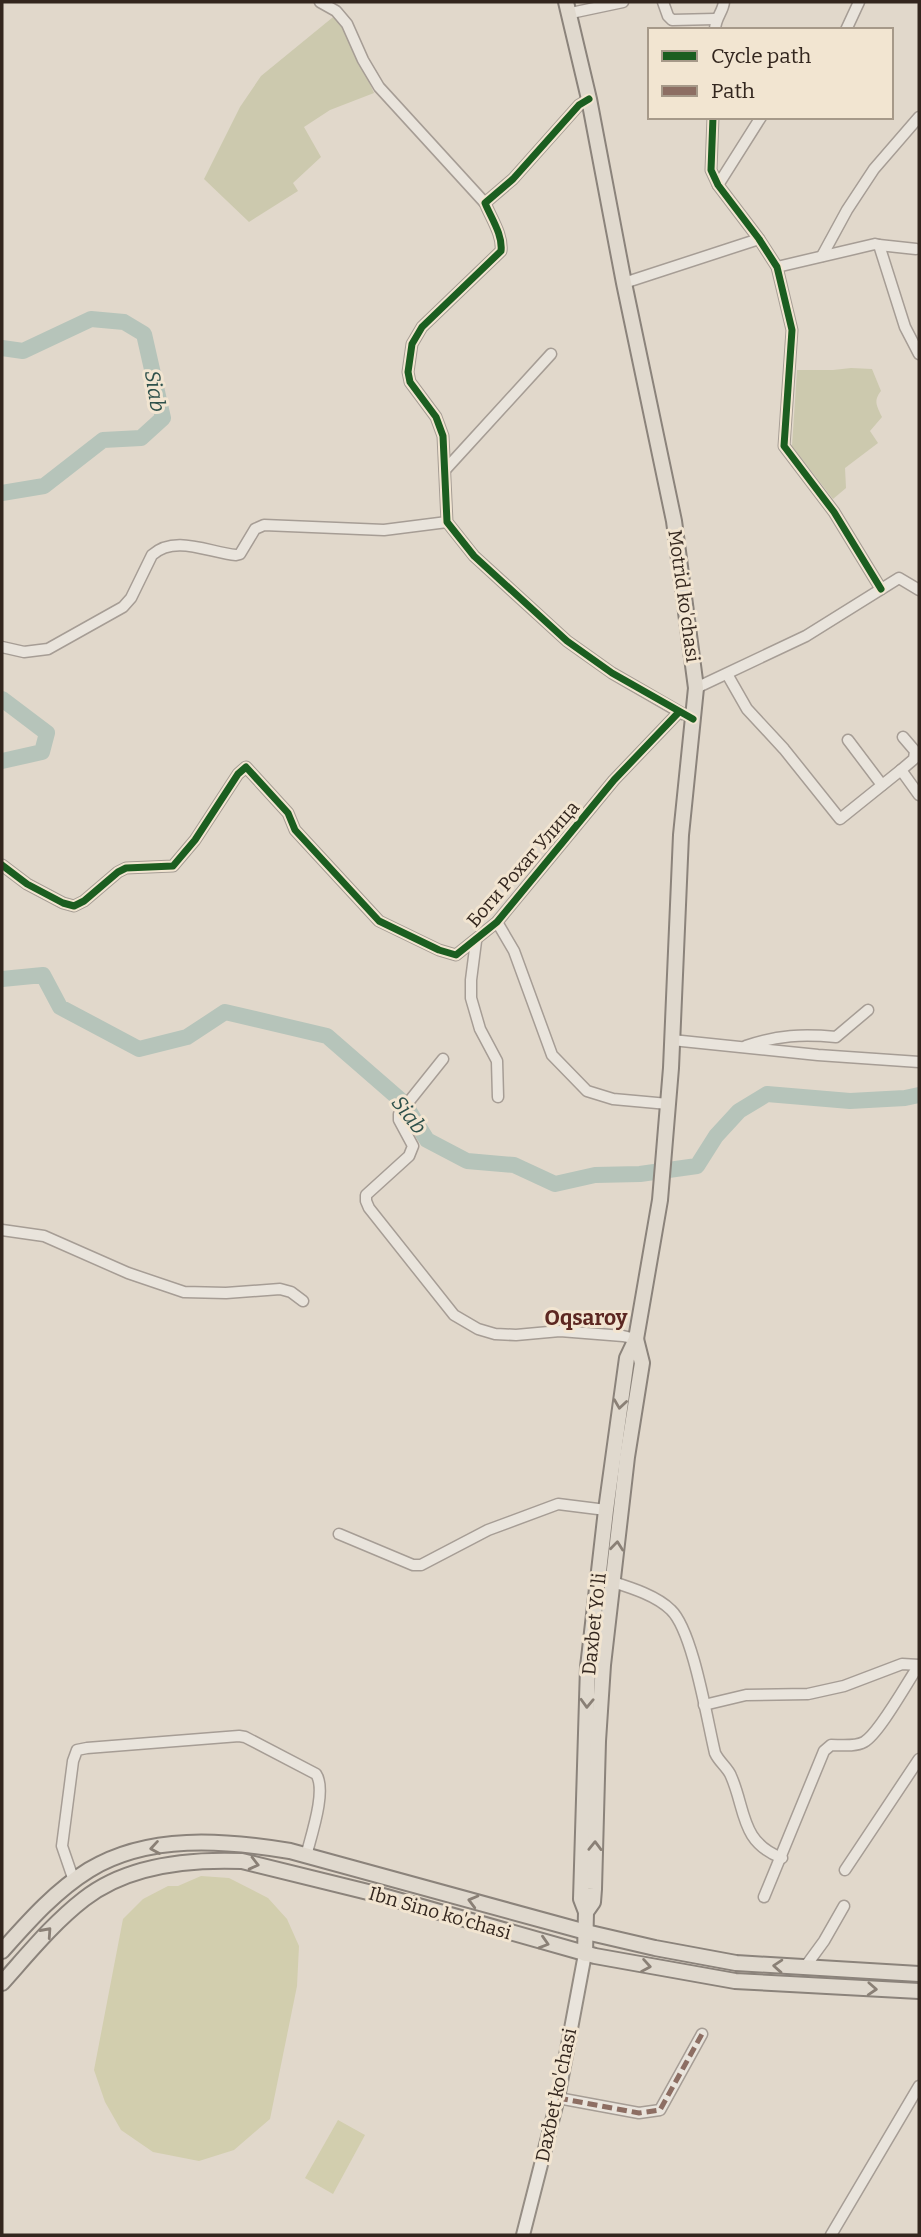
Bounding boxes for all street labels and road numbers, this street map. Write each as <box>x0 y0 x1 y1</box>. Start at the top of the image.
street label: Motrid ko'chasi <box>663 528 705 664</box>
street label: Боги Рохат Улица <box>462 796 585 932</box>
street label: Daxbet Yo'li <box>577 1571 611 1676</box>
street label: Ibn Sino ko'chasi <box>366 1882 514 1944</box>
street label: Daxbet ko'chasi <box>531 2026 581 2164</box>

